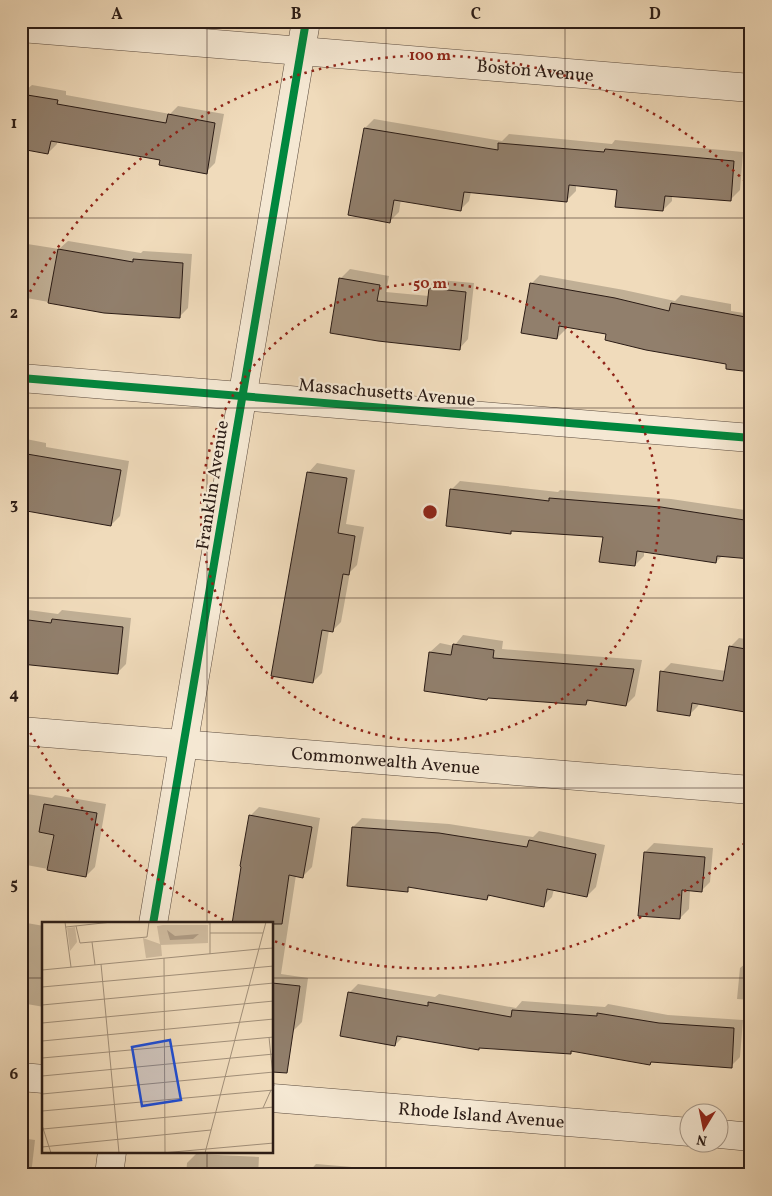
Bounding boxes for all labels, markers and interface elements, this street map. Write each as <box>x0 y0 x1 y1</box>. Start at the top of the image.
text: A <box>111 4 123 26</box>
text: B <box>291 4 302 26</box>
text: C <box>471 4 481 26</box>
text: D <box>649 4 661 26</box>
text: 100 m <box>409 46 452 67</box>
street label: Boston Avenue <box>476 54 595 89</box>
text: 1 <box>11 113 17 135</box>
text: 50 m <box>413 274 447 295</box>
text: 2 <box>10 303 18 325</box>
street label: Massachusetts Avenue <box>297 373 476 414</box>
street label: Franklin Avenue <box>191 419 236 552</box>
text: 3 <box>10 494 18 516</box>
centre of rings <box>421 503 439 521</box>
text: 4 <box>9 684 19 706</box>
street label: Commonwealth Avenue <box>290 742 481 782</box>
text: 5 <box>10 874 18 896</box>
inset map <box>42 922 274 1154</box>
text: 6 <box>10 1064 19 1086</box>
street label: Rhode Island Avenue <box>397 1097 565 1136</box>
north arrow <box>680 1104 730 1154</box>
text: N <box>695 1129 709 1150</box>

